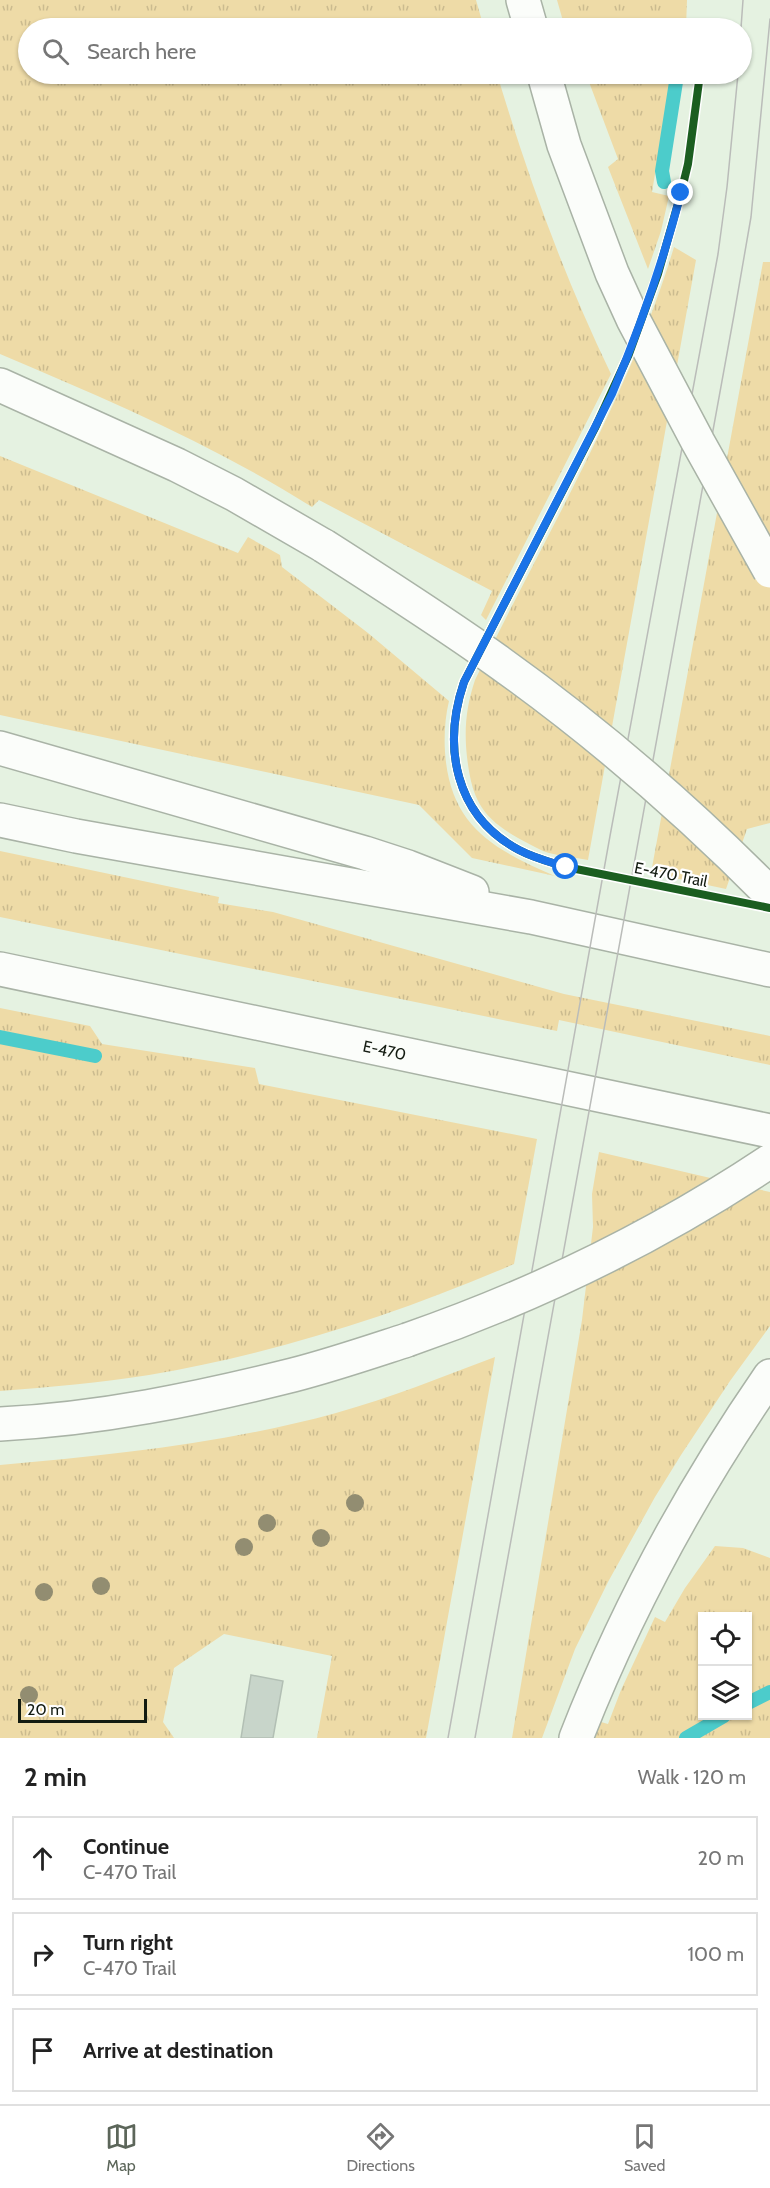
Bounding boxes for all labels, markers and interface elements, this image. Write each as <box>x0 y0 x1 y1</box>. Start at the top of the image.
search box <box>18 18 752 84</box>
icon: search <box>39 35 72 68</box>
text: Search here <box>87 38 196 65</box>
route end <box>667 179 693 205</box>
route start <box>552 853 578 879</box>
street label: E-470 Trail <box>633 858 709 891</box>
street label: E-470 <box>361 1037 408 1064</box>
map controls <box>698 1612 752 1720</box>
button: locate <box>698 1612 752 1666</box>
button: layers <box>698 1666 752 1720</box>
scale bar <box>18 1696 147 1724</box>
text: 20 m <box>27 1700 64 1719</box>
text: 2 min <box>24 1761 87 1793</box>
text: Walk · 120 m <box>638 1765 746 1789</box>
text: Continue <box>83 1833 169 1860</box>
icon: ahead <box>26 1842 59 1875</box>
text: 20 m <box>698 1846 744 1870</box>
text: C-470 Trail <box>83 1860 176 1884</box>
text: Turn right <box>83 1929 173 1956</box>
icon: right <box>26 1938 59 1971</box>
text: 100 m <box>688 1942 744 1966</box>
text: C-470 Trail <box>83 1956 176 1980</box>
icon: arrive <box>26 2034 59 2067</box>
text: Arrive at destination <box>83 2037 273 2064</box>
tab: Map <box>105 2120 138 2175</box>
tab: Directions <box>347 2120 415 2175</box>
tab: Saved <box>624 2120 665 2175</box>

